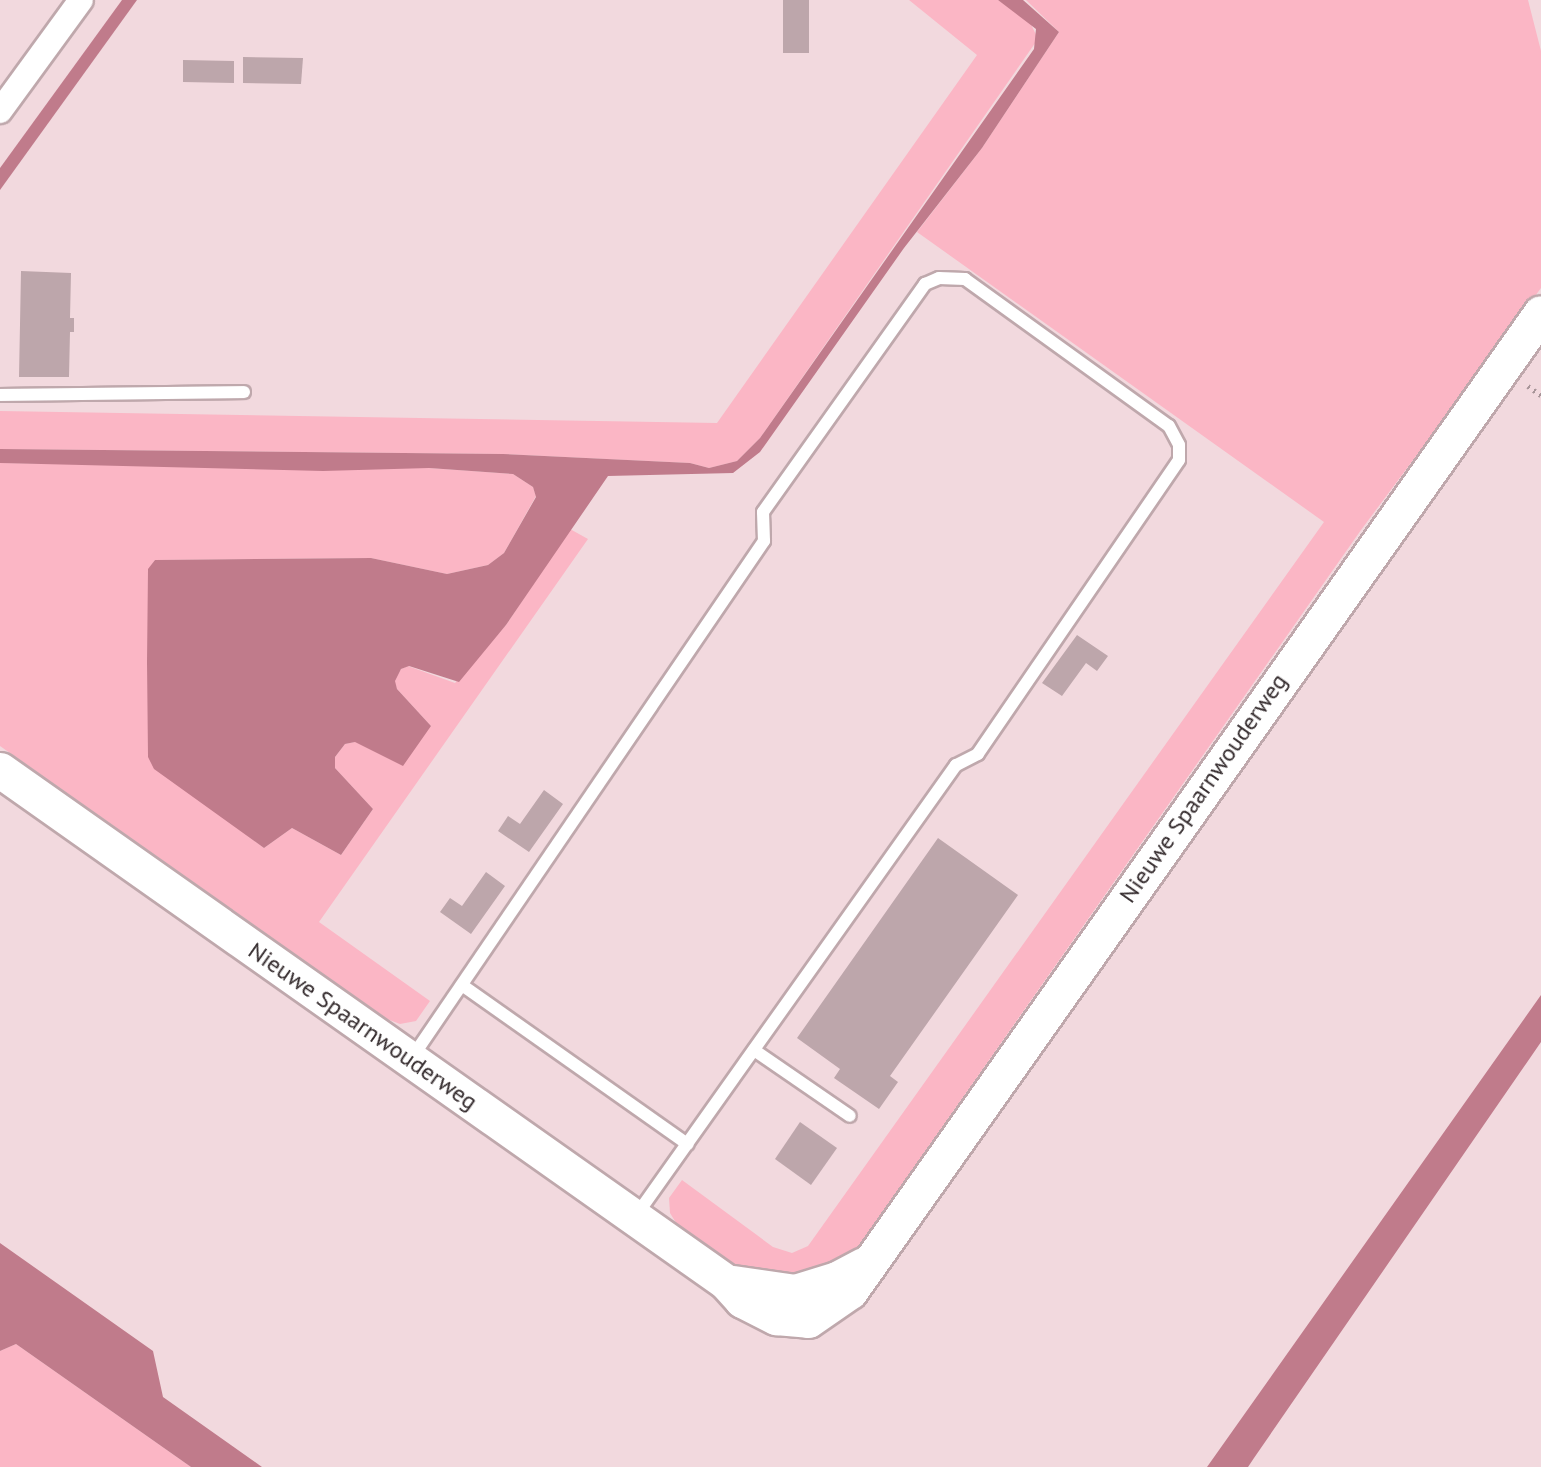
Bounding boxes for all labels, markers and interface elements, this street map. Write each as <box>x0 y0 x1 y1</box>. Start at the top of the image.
street label: Nieuwe Spaarnwouderweg <box>1113 668 1293 908</box>
street label: Nieuwe Spaarnwouderweg <box>243 936 483 1116</box>

